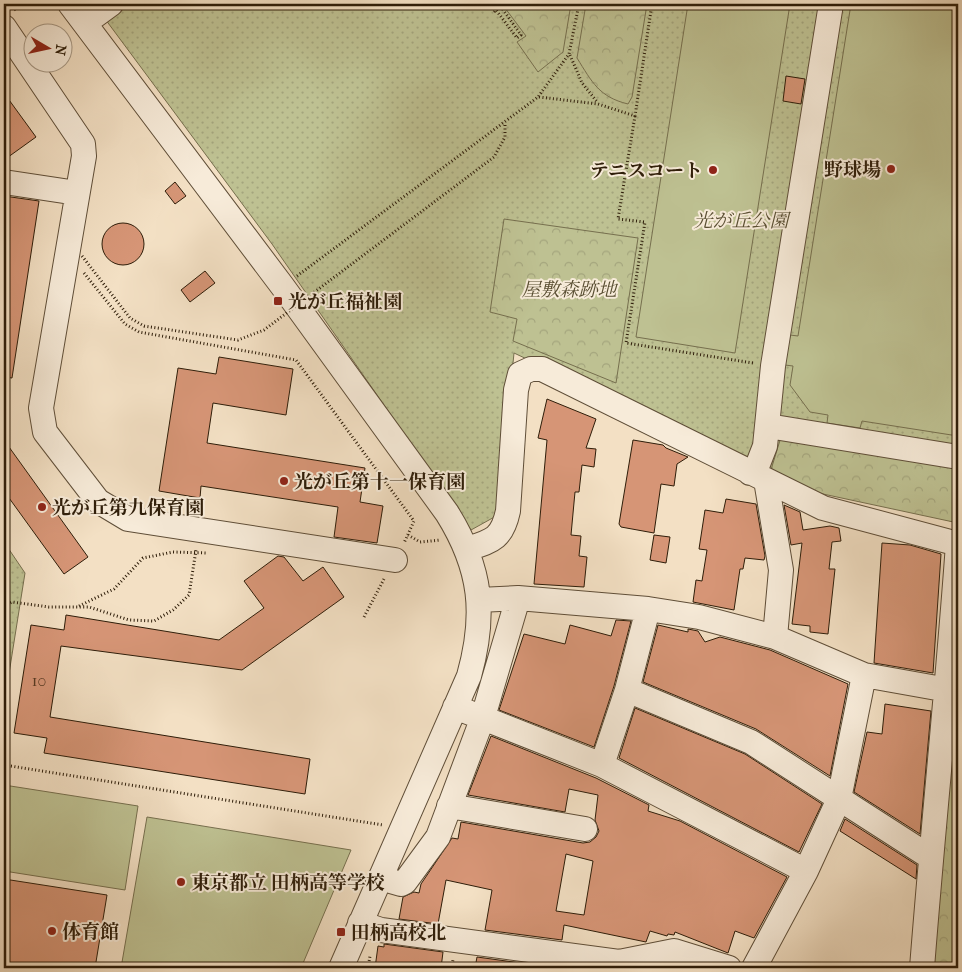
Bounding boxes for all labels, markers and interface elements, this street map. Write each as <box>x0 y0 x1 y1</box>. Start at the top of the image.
north arrow <box>22 22 72 72</box>
text: N <box>51 43 70 57</box>
place label: 野球場 <box>824 159 881 181</box>
place label: テニスコート <box>590 160 703 182</box>
marker: 野球場 <box>885 163 897 175</box>
marker: テニスコート <box>707 164 719 176</box>
park label: 光が丘公園 <box>693 210 791 232</box>
park label: 屋敷森跡地 <box>521 279 618 301</box>
place label: 光が丘福祉園 <box>288 291 402 313</box>
marker: 光が丘福祉園 <box>272 295 284 307</box>
place label: 光が丘第十一保育園 <box>294 471 465 493</box>
marker: 光が丘第十一保育園 <box>278 475 290 487</box>
place label: 光が丘第九保育園 <box>52 497 204 519</box>
marker: 光が丘第九保育園 <box>36 501 48 513</box>
house number: 10 <box>32 671 46 690</box>
place label: 東京都立 田柄高等学校 <box>191 872 385 894</box>
marker: 東京都立 田柄高等学校 <box>175 876 187 888</box>
place label: 体育館 <box>62 921 119 943</box>
place label: 田柄高校北 <box>351 922 446 944</box>
marker: 体育館 <box>46 925 58 937</box>
marker: 田柄高校北 <box>335 926 347 938</box>

